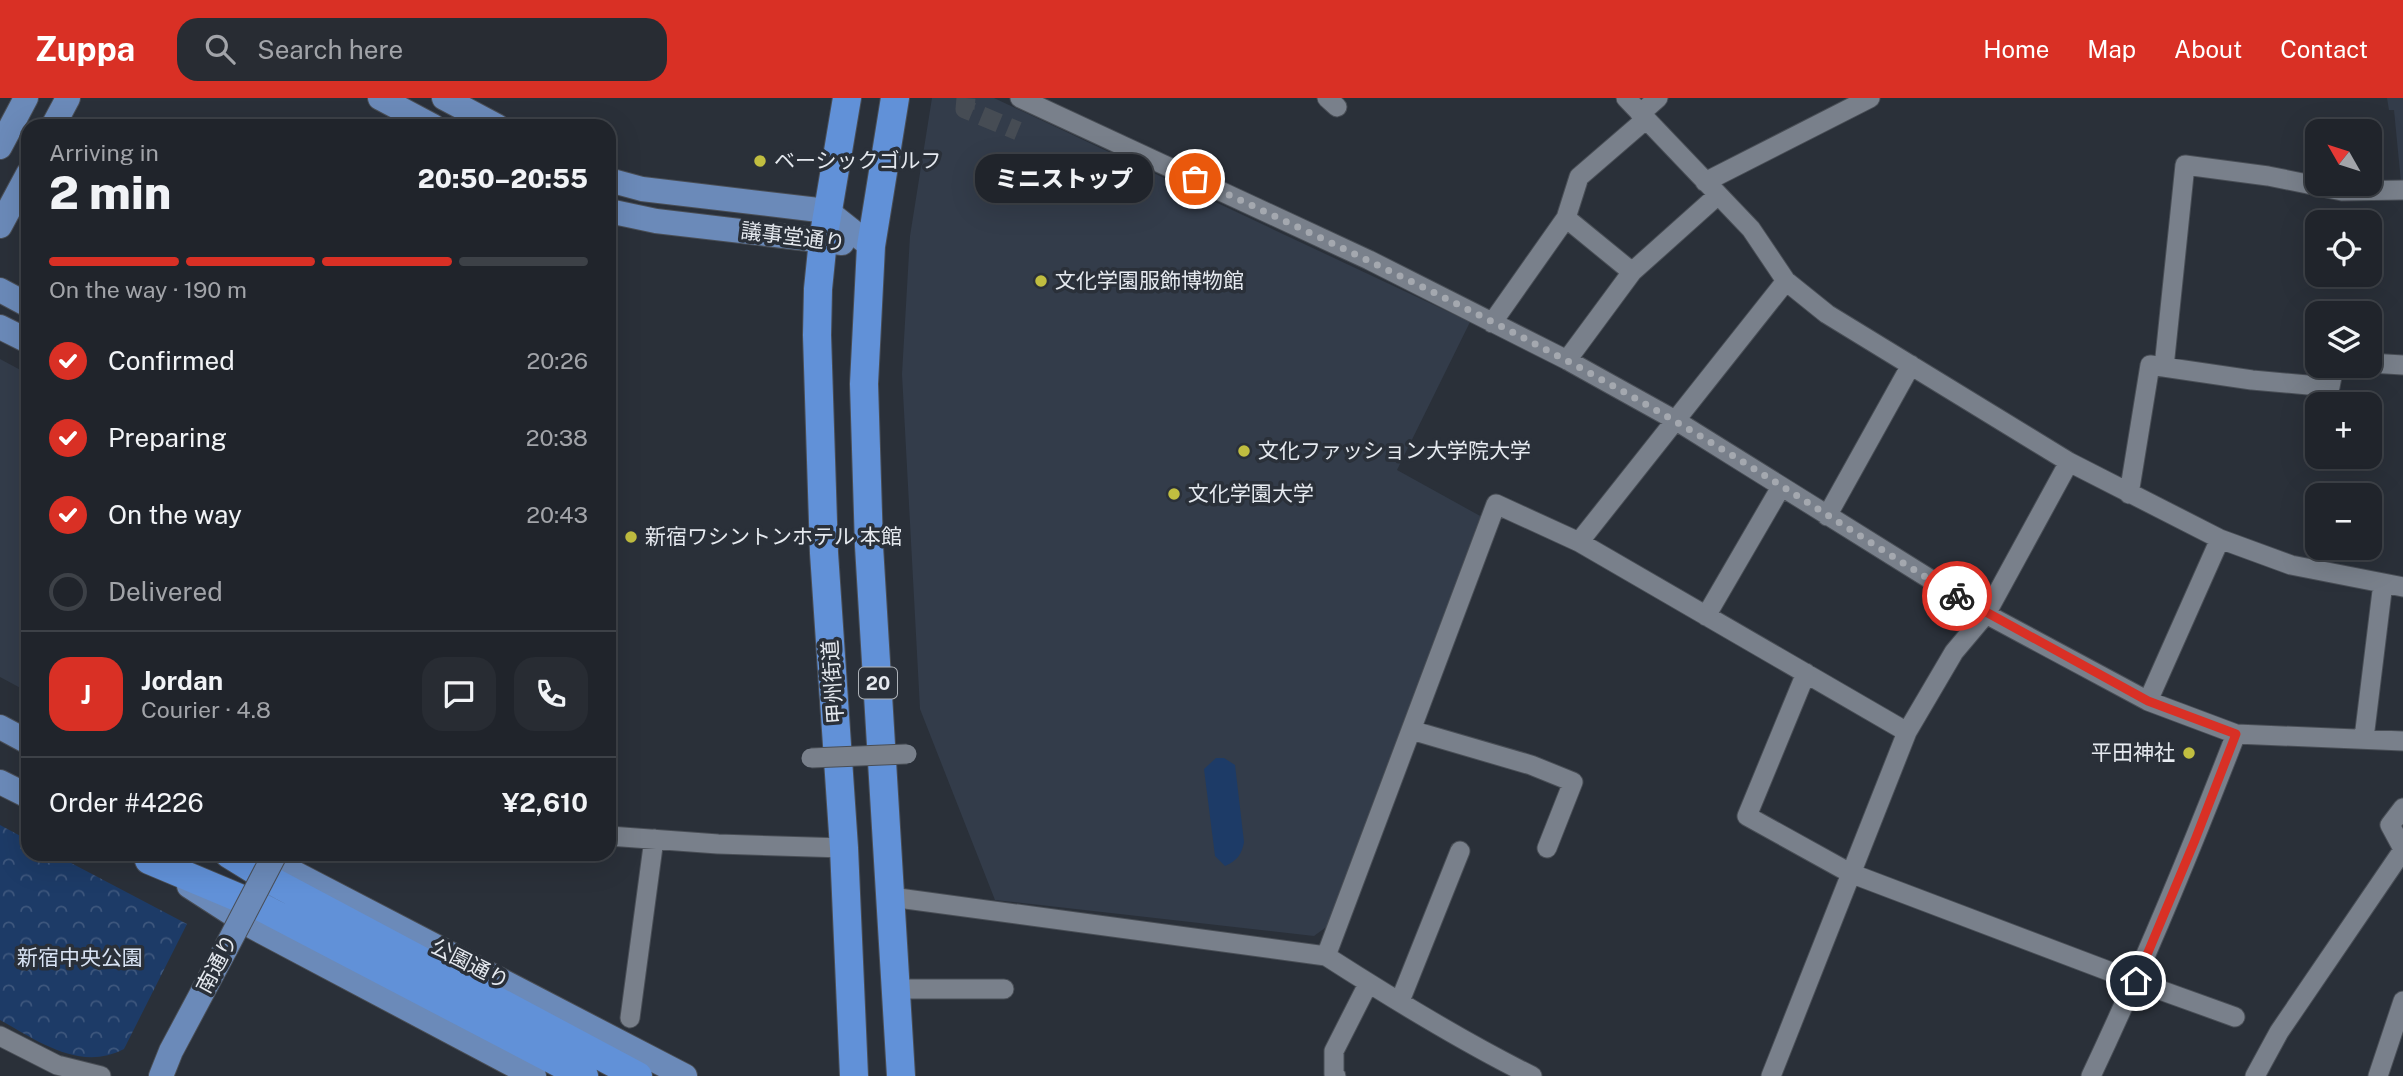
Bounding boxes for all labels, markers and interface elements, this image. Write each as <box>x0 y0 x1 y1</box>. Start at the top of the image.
search box <box>177 18 667 81</box>
text: Zuppa <box>35 30 135 68</box>
icon: search <box>201 30 239 68</box>
text: Search here <box>257 34 403 65</box>
text: Home <box>1983 35 2049 63</box>
text: Map <box>2087 35 2136 63</box>
text: About <box>2174 35 2242 63</box>
text: Contact <box>2280 35 2368 63</box>
north arrow <box>2305 119 2382 196</box>
map controls <box>2305 119 2382 560</box>
text: Arriving in <box>49 139 159 166</box>
place label: ベーシックゴルフ <box>774 148 942 173</box>
pin <box>1165 149 1225 209</box>
marker: ベーシックゴルフ <box>752 153 768 169</box>
callout: ミニストップ <box>974 154 1153 204</box>
icon: bag <box>1176 160 1214 198</box>
text: 20:50–20:55 <box>418 163 588 194</box>
text: 2 min <box>49 165 171 219</box>
text: ミニストップ <box>995 165 1133 192</box>
button: locate <box>2305 210 2382 287</box>
street label: 議事堂通り <box>739 218 847 255</box>
place label: 文化学園服飾博物館 <box>1055 268 1244 293</box>
marker: 文化学園服飾博物館 <box>1033 273 1049 289</box>
text: On the way · 190 m <box>49 276 247 303</box>
button: layers <box>2305 301 2382 378</box>
icon: check <box>49 342 87 380</box>
text: Confirmed <box>108 345 235 376</box>
text: 20:26 <box>527 347 588 374</box>
button: + <box>2305 392 2382 469</box>
icon: check <box>49 419 87 457</box>
text: Preparing <box>108 422 227 453</box>
text: 20:38 <box>526 424 588 451</box>
place label: 文化ファッション大学院大学 <box>1258 438 1531 463</box>
marker: 文化ファッション大学院大学 <box>1236 443 1252 459</box>
place label: 文化学園大学 <box>1188 481 1314 506</box>
button: − <box>2305 483 2382 560</box>
marker: 文化学園大学 <box>1166 486 1182 502</box>
icon: check <box>49 496 87 534</box>
text: On the way <box>108 499 242 530</box>
text: 20:43 <box>526 501 588 528</box>
place label: 新宿ワシントンホテル 本館 <box>645 524 902 549</box>
marker: 新宿ワシントンホテル 本館 <box>623 529 639 545</box>
courier <box>1922 561 1992 631</box>
text: Delivered <box>108 576 223 607</box>
icon: bike <box>1938 577 1976 615</box>
street label: 甲州街道 <box>817 639 848 725</box>
button: chat <box>422 657 496 731</box>
button: phone <box>514 657 588 731</box>
text: Jordan <box>141 665 223 696</box>
road number: 20 <box>859 668 897 698</box>
text: J <box>81 679 91 710</box>
text: Courier · 4.8 <box>141 696 271 723</box>
place label: 平田神社 <box>2091 740 2175 765</box>
marker: 平田神社 <box>2181 745 2197 761</box>
text: Order #4226 <box>49 787 204 818</box>
text: ¥2,610 <box>502 787 588 818</box>
street label: 南通り <box>191 930 242 997</box>
street label: 公園通り <box>427 933 513 994</box>
park label: 新宿中央公園 <box>17 945 143 970</box>
pin <box>2106 951 2166 1011</box>
icon: home <box>2117 962 2155 1000</box>

